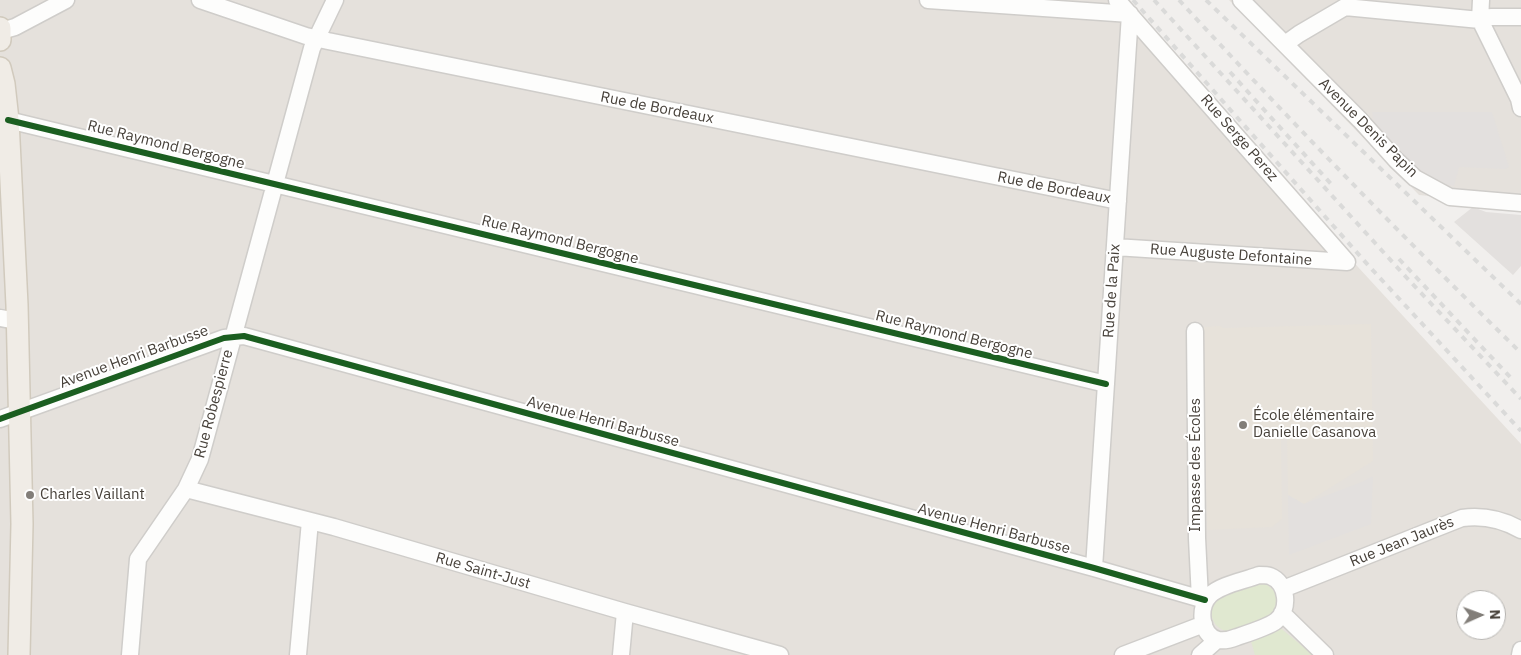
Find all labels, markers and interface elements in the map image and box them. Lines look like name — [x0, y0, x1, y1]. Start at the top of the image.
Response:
street label: Avenue Denis Papin — [1315, 75, 1421, 181]
street label: Rue de Bordeaux — [599, 88, 715, 128]
street label: Rue Serge Perez — [1196, 91, 1282, 185]
street label: Rue Raymond Bergogne — [86, 117, 246, 173]
street label: Rue de Bordeaux — [996, 168, 1112, 208]
street label: Rue Raymond Bergogne — [480, 212, 640, 268]
street label: Rue Auguste Defontaine — [1149, 240, 1313, 270]
street label: Rue de la Paix — [1100, 243, 1124, 339]
street label: Rue Raymond Bergogne — [874, 307, 1034, 363]
street label: Avenue Henri Barbusse — [57, 322, 211, 392]
street label: Rue Robespierre — [191, 348, 237, 460]
street label: Avenue Henri Barbusse — [525, 393, 681, 451]
street label: Impasse des Écoles — [1187, 398, 1205, 532]
place label: École élémentaire Danielle Casanova — [1253, 407, 1376, 442]
marker: École élémentaire Danielle Casanova — [1237, 419, 1249, 431]
place label: Charles Vaillant — [40, 486, 145, 504]
marker: Charles Vaillant — [24, 489, 36, 501]
street label: Avenue Henri Barbusse — [916, 500, 1072, 558]
street label: Rue Jean Jaurès — [1347, 513, 1457, 571]
street label: Rue Saint-Just — [433, 549, 533, 593]
north arrow — [1456, 590, 1506, 640]
text: N — [1486, 609, 1504, 620]

